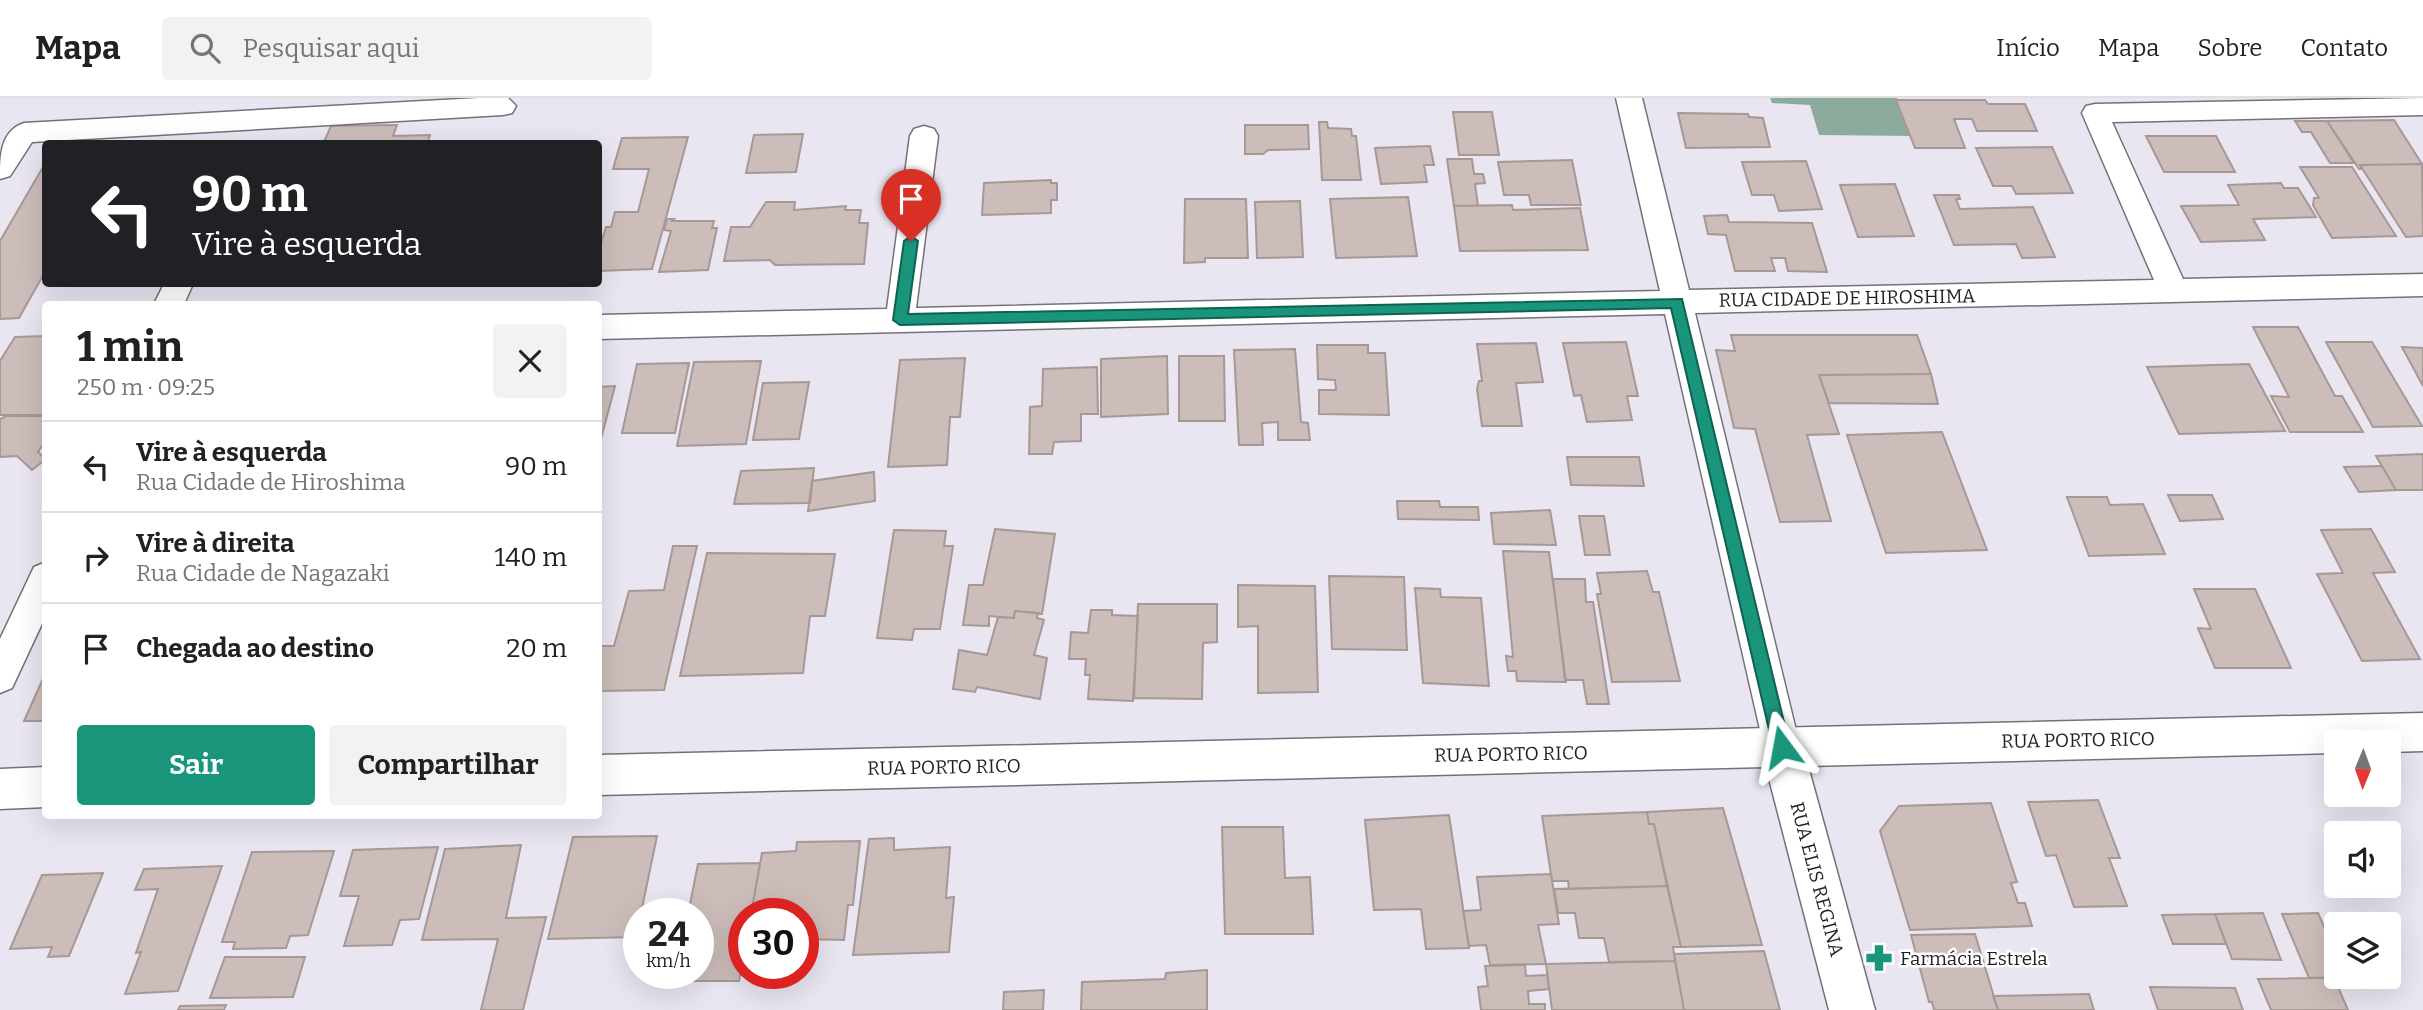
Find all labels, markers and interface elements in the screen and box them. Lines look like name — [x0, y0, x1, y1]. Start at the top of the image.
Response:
search box — [162, 17, 652, 80]
text: Mapa — [35, 28, 120, 68]
icon: search — [186, 29, 224, 67]
text: Pesquisar aqui — [242, 33, 420, 64]
text: Início — [1996, 34, 2060, 62]
text: Mapa — [2098, 34, 2159, 62]
text: Sobre — [2197, 34, 2262, 62]
text: Contato — [2300, 34, 2388, 62]
text: 90 m — [192, 165, 308, 224]
icon: left — [77, 168, 168, 259]
pin — [881, 169, 941, 241]
icon: arrive — [892, 180, 930, 218]
text: Vire à esquerda — [192, 225, 422, 263]
street label: RUA CIDADE DE HIROSHIMA — [1718, 284, 1976, 312]
text: 1 min — [77, 322, 183, 372]
button: close — [493, 324, 567, 398]
text: 250 m · 09:25 — [77, 373, 215, 401]
text: Vire à esquerda — [136, 437, 327, 468]
icon: left — [77, 448, 115, 486]
text: 90 m — [505, 451, 567, 482]
text: Rua Cidade de Hiroshima — [136, 468, 405, 496]
text: Vire à direita — [136, 528, 295, 559]
icon: right — [77, 539, 115, 577]
text: 140 m — [495, 542, 567, 573]
text: Rua Cidade de Nagazaki — [136, 559, 390, 587]
icon: arrive — [77, 630, 115, 668]
text: Chegada ao destino — [136, 633, 374, 664]
text: 20 m — [506, 633, 567, 664]
position arrow — [1745, 710, 1819, 784]
button: Sair — [77, 725, 315, 805]
button: Compartilhar — [329, 725, 567, 805]
street label: RUA PORTO RICO — [2001, 727, 2155, 753]
north arrow — [2324, 730, 2401, 807]
map controls — [2324, 730, 2401, 989]
street label: RUA PORTO RICO — [1434, 741, 1588, 767]
street label: RUA PORTO RICO — [867, 754, 1021, 780]
street label: RUA ELIS REGINA — [1785, 799, 1849, 959]
button: sound — [2324, 821, 2401, 898]
speed limit sign: 30 — [728, 898, 819, 989]
button: layers — [2324, 912, 2401, 989]
text: 24 — [648, 913, 689, 955]
pharmacy icon: Farmácia Estrela — [1864, 943, 1894, 973]
place label: Farmácia Estrela — [1900, 947, 2048, 970]
text: km/h — [646, 950, 691, 972]

